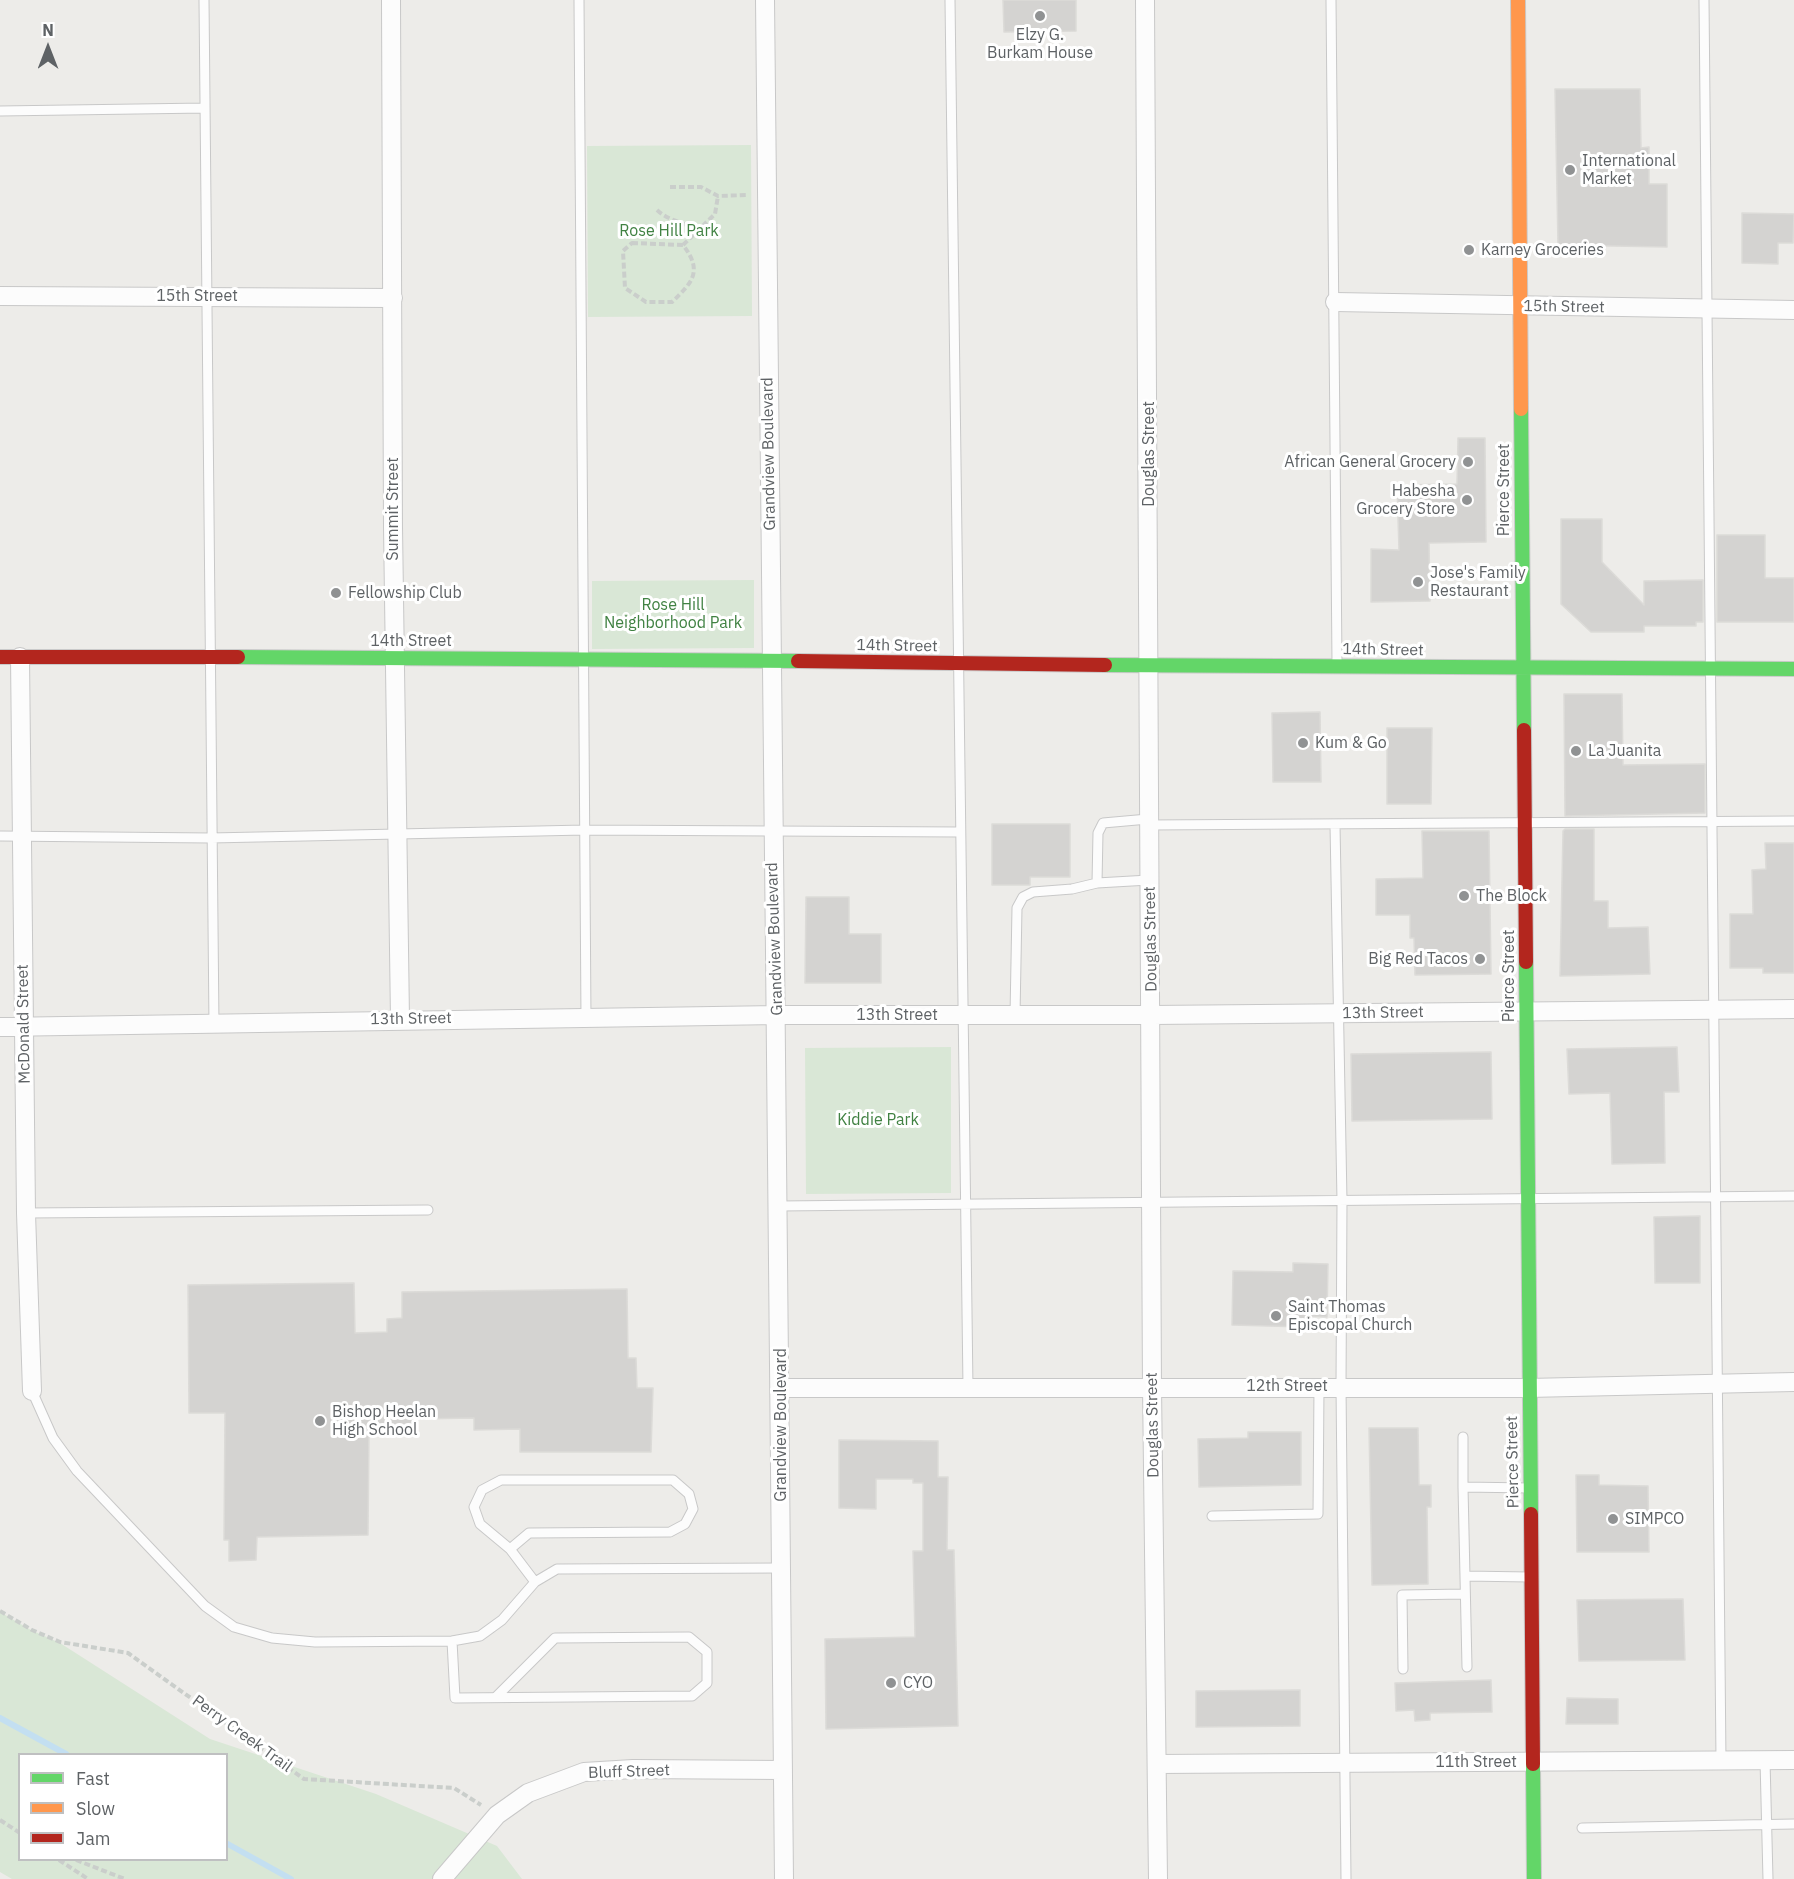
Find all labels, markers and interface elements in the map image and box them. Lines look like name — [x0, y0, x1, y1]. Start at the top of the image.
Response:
marker: Elzy G. Burkam House — [1033, 9, 1047, 23]
north arrow — [18, 18, 78, 78]
text: N — [42, 20, 54, 40]
place label: Elzy G. Burkam House — [987, 25, 1093, 63]
place label: International Market — [1582, 151, 1676, 189]
marker: International Market — [1563, 163, 1577, 177]
park label: Rose Hill Park — [619, 221, 719, 241]
place label: Karney Groceries — [1481, 240, 1604, 260]
marker: Karney Groceries — [1462, 243, 1476, 257]
street label: 15th Street — [156, 286, 238, 306]
street label: 15th Street — [1523, 297, 1605, 317]
street label: Grandview Boulevard — [758, 377, 780, 531]
street label: Douglas Street — [1139, 401, 1159, 507]
street label: Pierce Street — [1494, 444, 1514, 536]
place label: African General Grocery — [1284, 452, 1456, 472]
marker: African General Grocery — [1461, 455, 1475, 469]
street label: Summit Street — [383, 457, 403, 561]
place label: Habesha Grocery Store — [1356, 481, 1455, 519]
marker: Habesha Grocery Store — [1460, 493, 1474, 507]
place label: Jose's Family Restaurant — [1430, 563, 1526, 601]
marker: Jose's Family Restaurant — [1411, 575, 1425, 589]
place label: Fellowship Club — [348, 583, 462, 603]
marker: Fellowship Club — [329, 586, 343, 600]
park label: Rose Hill Neighborhood Park — [604, 595, 742, 633]
street label: 14th Street — [370, 631, 452, 651]
street label: 14th Street — [856, 636, 938, 656]
street label: 14th Street — [1342, 640, 1424, 660]
place label: Kum & Go — [1315, 733, 1387, 753]
marker: Kum & Go — [1296, 736, 1310, 750]
place label: La Juanita — [1588, 741, 1661, 761]
marker: La Juanita — [1569, 744, 1583, 758]
street label: Grandview Boulevard — [763, 862, 787, 1016]
street label: Douglas Street — [1140, 886, 1162, 992]
place label: The Block — [1476, 886, 1547, 906]
marker: The Block — [1457, 889, 1471, 903]
street label: Pierce Street — [1499, 930, 1519, 1022]
place label: Big Red Tacos — [1368, 949, 1468, 969]
marker: Big Red Tacos — [1473, 952, 1487, 966]
street label: McDonald Street — [13, 964, 35, 1084]
street label: 13th Street — [1342, 1003, 1424, 1023]
street label: 13th Street — [856, 1005, 938, 1025]
street label: 13th Street — [370, 1009, 452, 1029]
park label: Kiddie Park — [837, 1110, 919, 1130]
place label: Saint Thomas Episcopal Church — [1288, 1297, 1412, 1335]
marker: Saint Thomas Episcopal Church — [1269, 1309, 1283, 1323]
street label: Grandview Boulevard — [771, 1348, 791, 1502]
street label: Douglas Street — [1142, 1372, 1164, 1478]
street label: 12th Street — [1246, 1376, 1328, 1396]
place label: Bishop Heelan High School — [332, 1402, 436, 1440]
marker: Bishop Heelan High School — [313, 1414, 327, 1428]
street label: Pierce Street — [1503, 1416, 1523, 1508]
place label: SIMPCO — [1625, 1509, 1684, 1529]
marker: SIMPCO — [1606, 1512, 1620, 1526]
place label: CYO — [903, 1673, 933, 1693]
marker: CYO — [884, 1676, 898, 1690]
street label: Perry Creek Trail — [188, 1691, 296, 1777]
street label: 11th Street — [1435, 1752, 1517, 1772]
legend — [18, 1753, 228, 1861]
street label: Bluff Street — [588, 1761, 670, 1783]
text: Fast — [76, 1767, 110, 1790]
text: Slow — [76, 1797, 115, 1820]
text: Jam — [76, 1827, 111, 1850]

